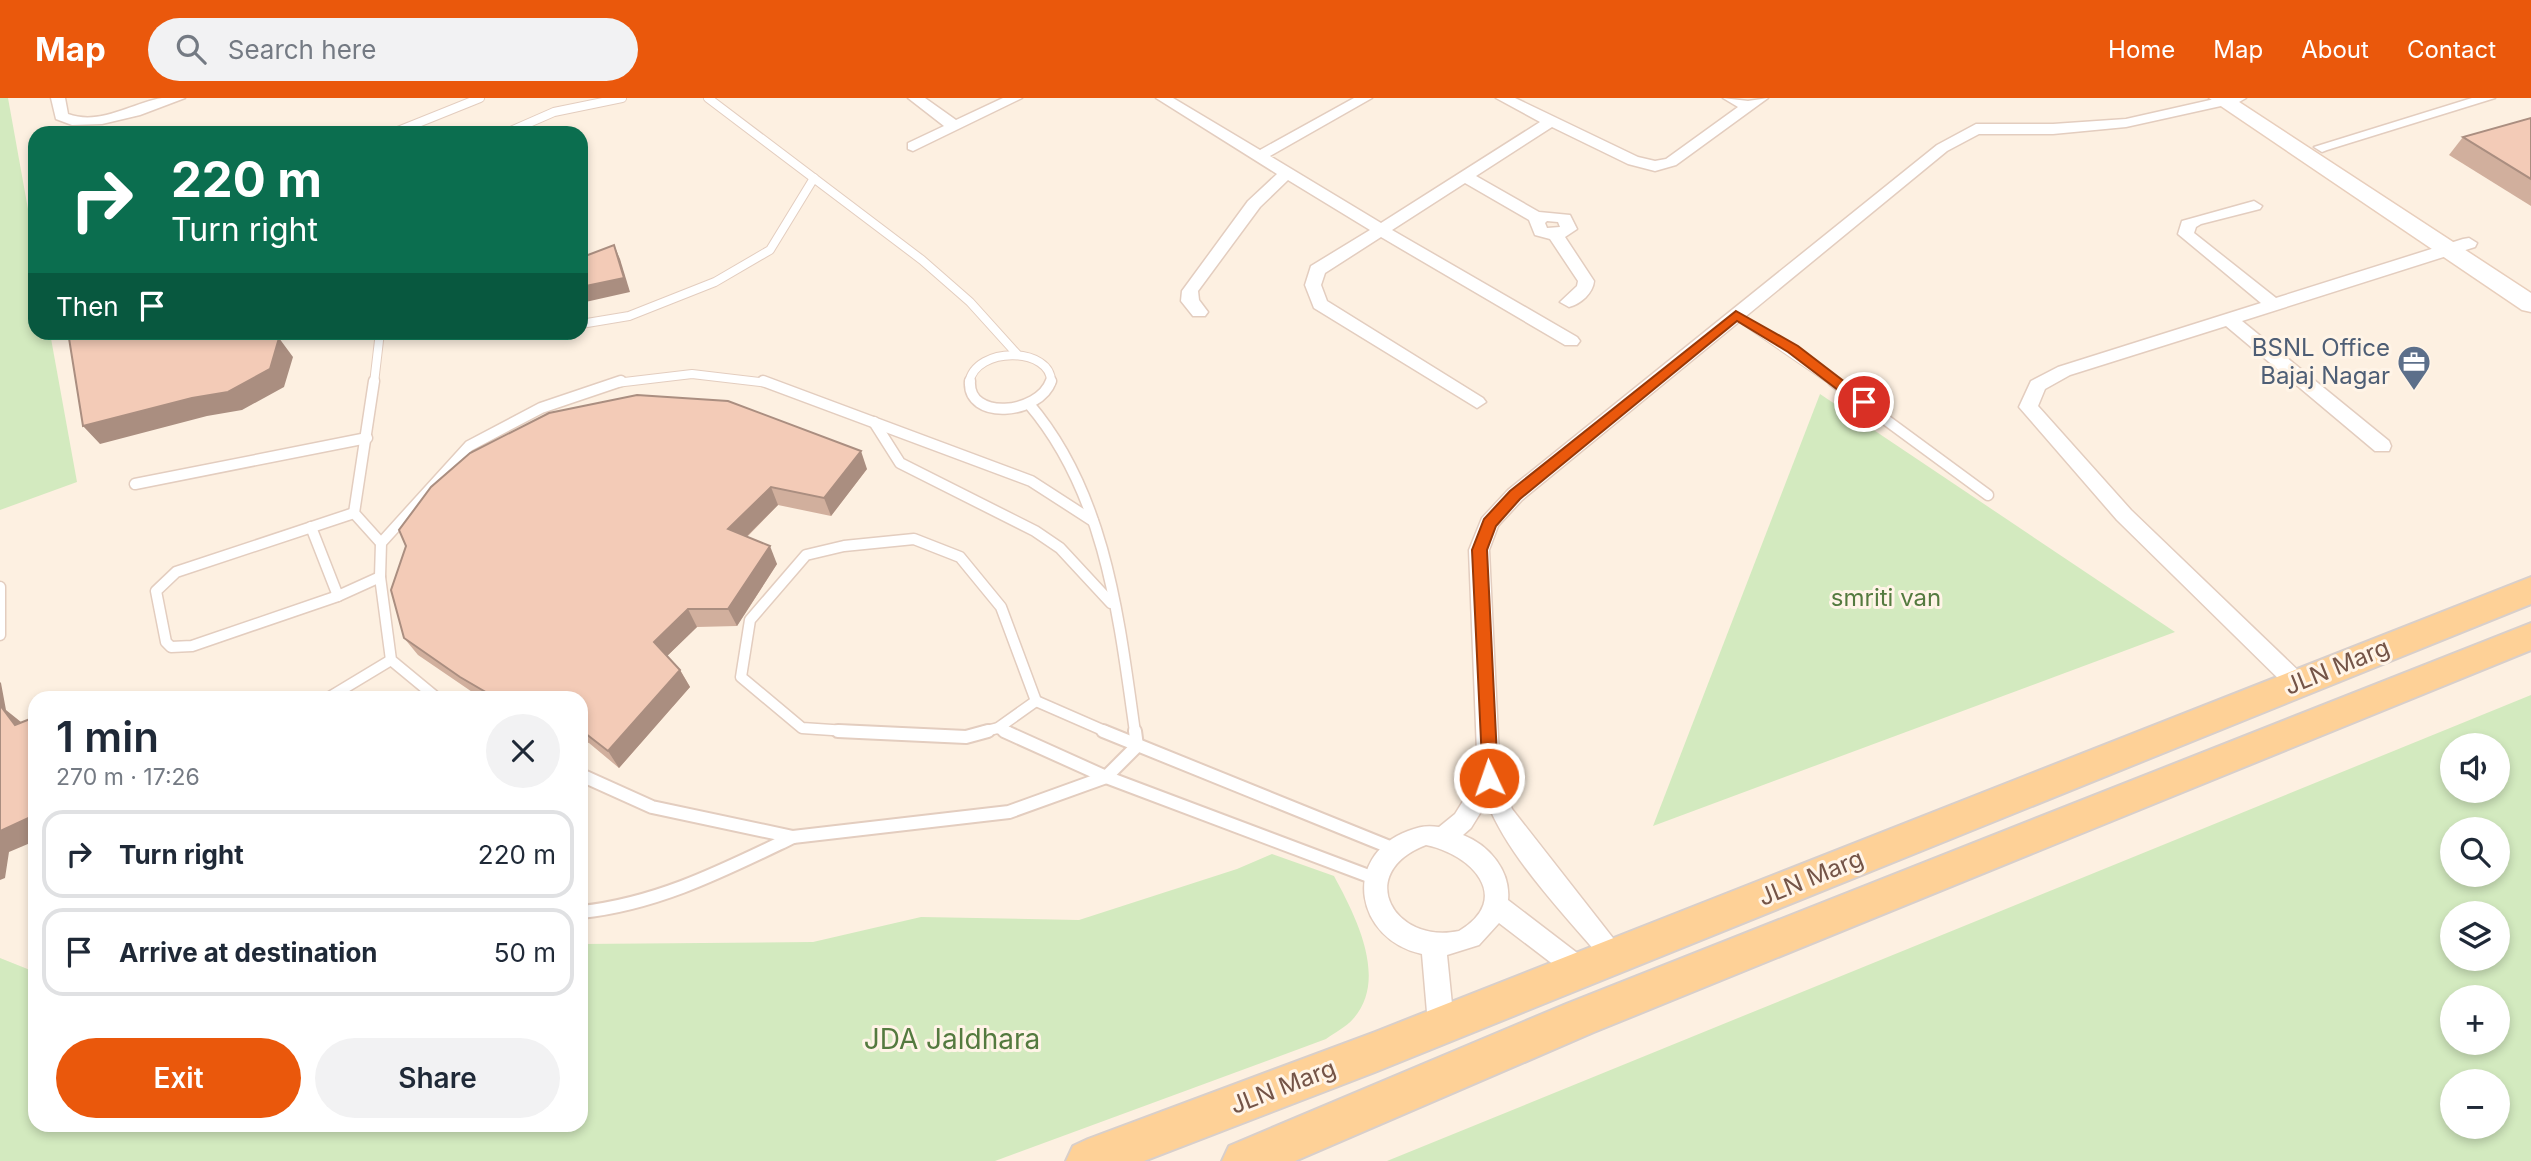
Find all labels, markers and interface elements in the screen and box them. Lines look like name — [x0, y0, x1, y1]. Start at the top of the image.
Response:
search box — [148, 18, 638, 81]
text: Map — [35, 29, 106, 69]
icon: search — [172, 30, 210, 68]
text: Search here — [228, 34, 376, 65]
text: Home — [2108, 35, 2175, 64]
text: Map — [2213, 35, 2263, 64]
text: About — [2301, 35, 2369, 64]
text: Contact — [2407, 35, 2496, 64]
text: 220 m — [171, 150, 322, 209]
icon: right — [56, 154, 147, 245]
text: Turn right — [171, 210, 318, 249]
icon: arrive — [133, 287, 171, 325]
text: Then — [56, 291, 119, 322]
place label: BSNL Office Bajaj Nagar — [2252, 333, 2390, 390]
office icon: BSNL Office Bajaj Nagar — [2395, 343, 2433, 392]
pin — [1834, 372, 1894, 432]
icon: arrive — [1845, 383, 1883, 421]
park label: smriti van — [1831, 583, 1941, 612]
street label: JLN Marg — [2280, 632, 2394, 701]
text: 1 min — [56, 711, 159, 762]
button: close — [486, 714, 560, 788]
map controls — [2440, 733, 2510, 1139]
button: sound — [2440, 733, 2510, 803]
position arrow — [1452, 741, 1526, 815]
text: 270 m · 17:26 — [56, 763, 200, 791]
button: search — [2440, 817, 2510, 887]
icon: right — [60, 835, 98, 873]
text: Turn right — [119, 839, 244, 870]
text: 220 m — [478, 839, 556, 870]
street label: JLN Marg — [1754, 843, 1868, 912]
button: layers — [2440, 901, 2510, 971]
icon: arrive — [60, 933, 98, 971]
text: Arrive at destination — [119, 937, 378, 968]
text: 50 m — [494, 937, 556, 968]
button: + — [2440, 985, 2510, 1055]
park label: JDA Jaldhara — [864, 1022, 1040, 1056]
button: Exit — [56, 1038, 301, 1118]
button: Share — [315, 1038, 560, 1118]
street label: JLN Marg — [1226, 1053, 1340, 1120]
button: − — [2440, 1069, 2510, 1139]

